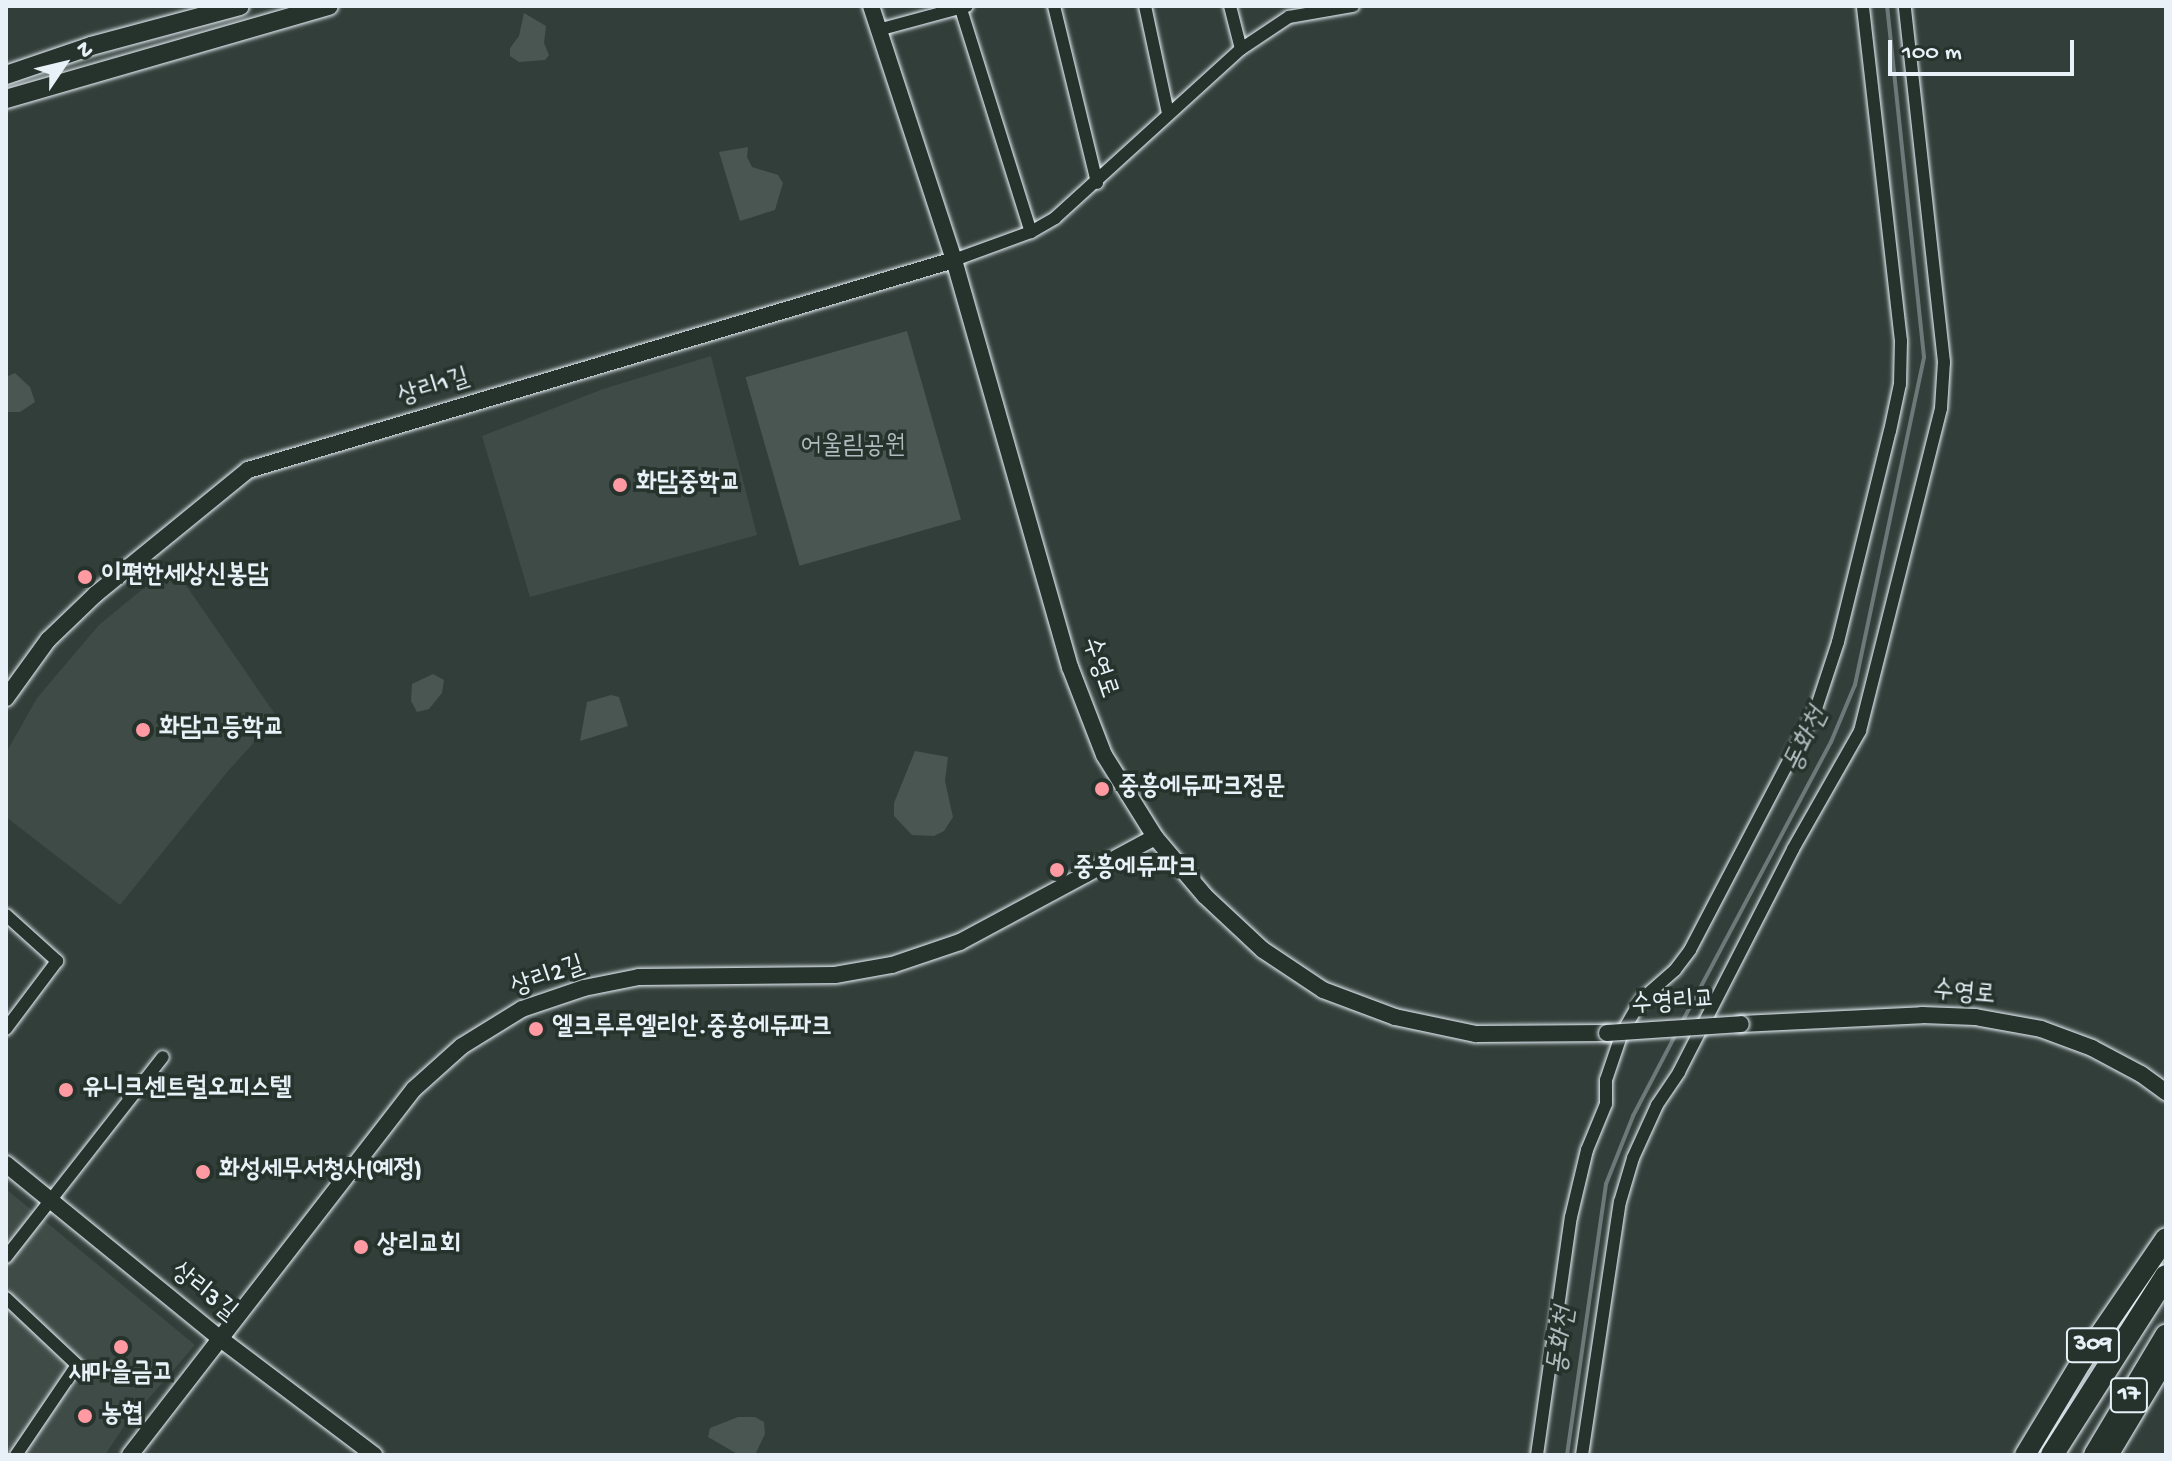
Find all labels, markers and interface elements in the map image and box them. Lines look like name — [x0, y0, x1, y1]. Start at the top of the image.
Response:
north arrow — [24, 24, 104, 104]
scale bar — [1892, 24, 2078, 74]
text: N — [69, 37, 98, 64]
text: 100 m — [1902, 39, 1962, 68]
street label: 상리1길 — [394, 363, 474, 415]
park label: 어울림공원 — [801, 432, 905, 464]
place label: 화담중학교 — [636, 469, 741, 501]
marker: 화담중학교 — [611, 476, 629, 494]
place label: 이편한세상신봉담 — [101, 561, 268, 593]
marker: 이편한세상신봉담 — [76, 568, 94, 586]
street label: 수영로 — [1073, 633, 1123, 703]
water label: 동화천 — [1777, 703, 1837, 779]
place label: 화담고등학교 — [159, 714, 285, 746]
marker: 화담고등학교 — [134, 721, 152, 739]
place label: 중흥에듀파크정문 — [1118, 773, 1285, 805]
marker: 중흥에듀파크정문 — [1093, 780, 1111, 798]
place label: 중흥에듀파크 — [1073, 854, 1199, 886]
marker: 중흥에듀파크 — [1048, 861, 1066, 879]
street label: 상리2길 — [507, 951, 589, 1005]
street label: 수영로 — [1931, 977, 1997, 1013]
street label: 수영리교 — [1630, 986, 1716, 1022]
place label: 엘크루루엘리안.중흥에듀파크 — [552, 1013, 832, 1045]
marker: 엘크루루엘리안.중흥에듀파크 — [527, 1020, 545, 1038]
place label: 유니크센트럴오피스텔 — [82, 1074, 291, 1106]
marker: 유니크센트럴오피스텔 — [57, 1081, 75, 1099]
place label: 화성세무서청사(예정) — [219, 1156, 422, 1188]
marker: 화성세무서청사(예정) — [194, 1163, 212, 1181]
place label: 상리교회 — [377, 1231, 461, 1263]
marker: 상리교회 — [352, 1238, 370, 1256]
street label: 상리3길 — [164, 1257, 242, 1329]
water label: 동화천 — [1542, 1305, 1584, 1377]
road number: 309 — [2065, 1325, 2121, 1365]
marker: 새마을금고 — [112, 1338, 130, 1356]
place label: 새마을금고 — [69, 1359, 173, 1391]
road number: 17 — [2109, 1375, 2149, 1415]
place label: 농협 — [101, 1400, 143, 1432]
marker: 농협 — [76, 1407, 94, 1425]

